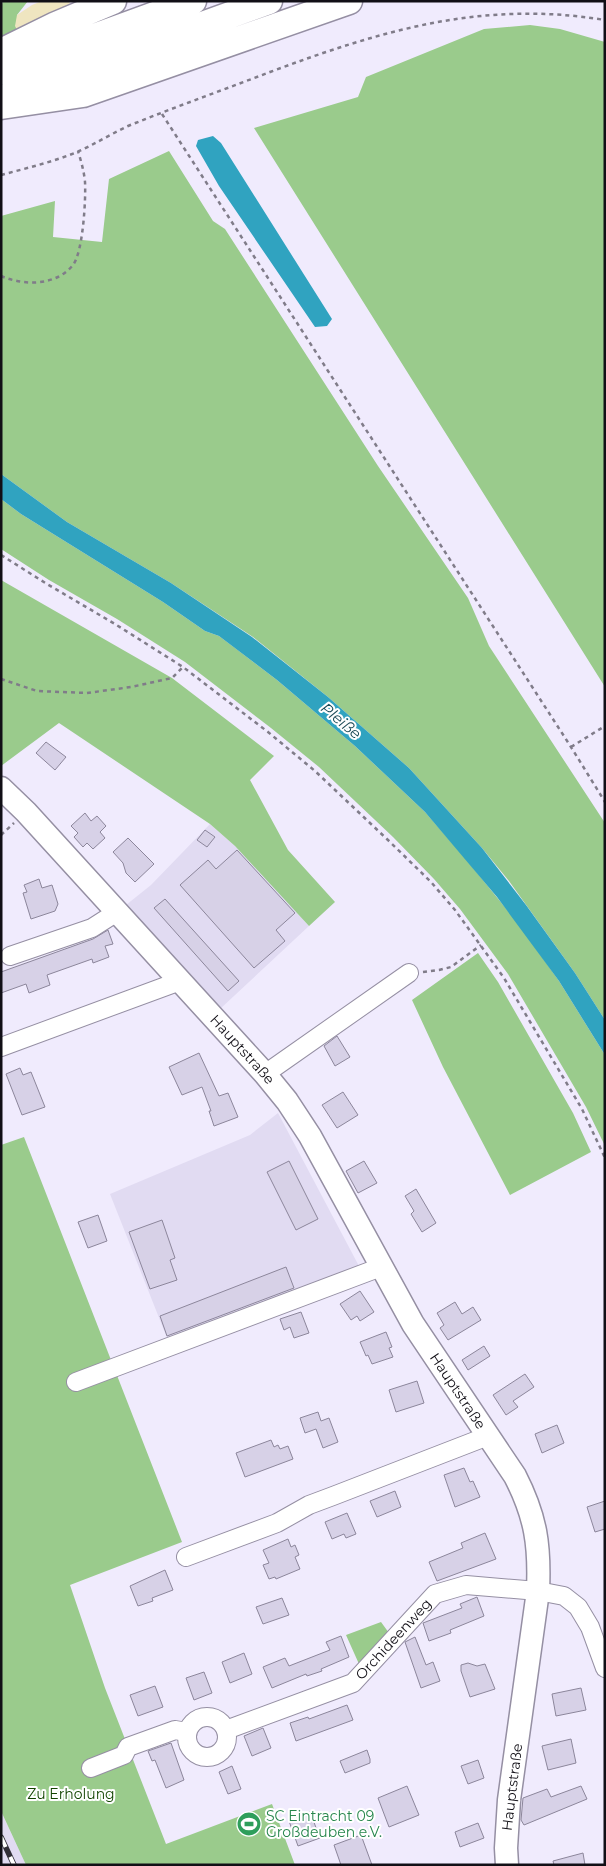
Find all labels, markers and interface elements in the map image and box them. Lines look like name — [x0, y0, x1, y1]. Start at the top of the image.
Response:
water label: Pleiße — [317, 698, 365, 743]
street label: Hauptstraße — [206, 1011, 279, 1088]
street label: Hauptstraße — [426, 1349, 490, 1432]
street label: Orchideenweg — [351, 1595, 435, 1684]
street label: Hauptstraße — [498, 1742, 526, 1832]
park label: Zu Erholung — [27, 1785, 115, 1803]
place label: SC Eintracht 09 Großdeuben e.V. — [266, 1807, 382, 1841]
sports icon: SC Eintracht 09 Großdeuben e.V. — [236, 1811, 262, 1837]

